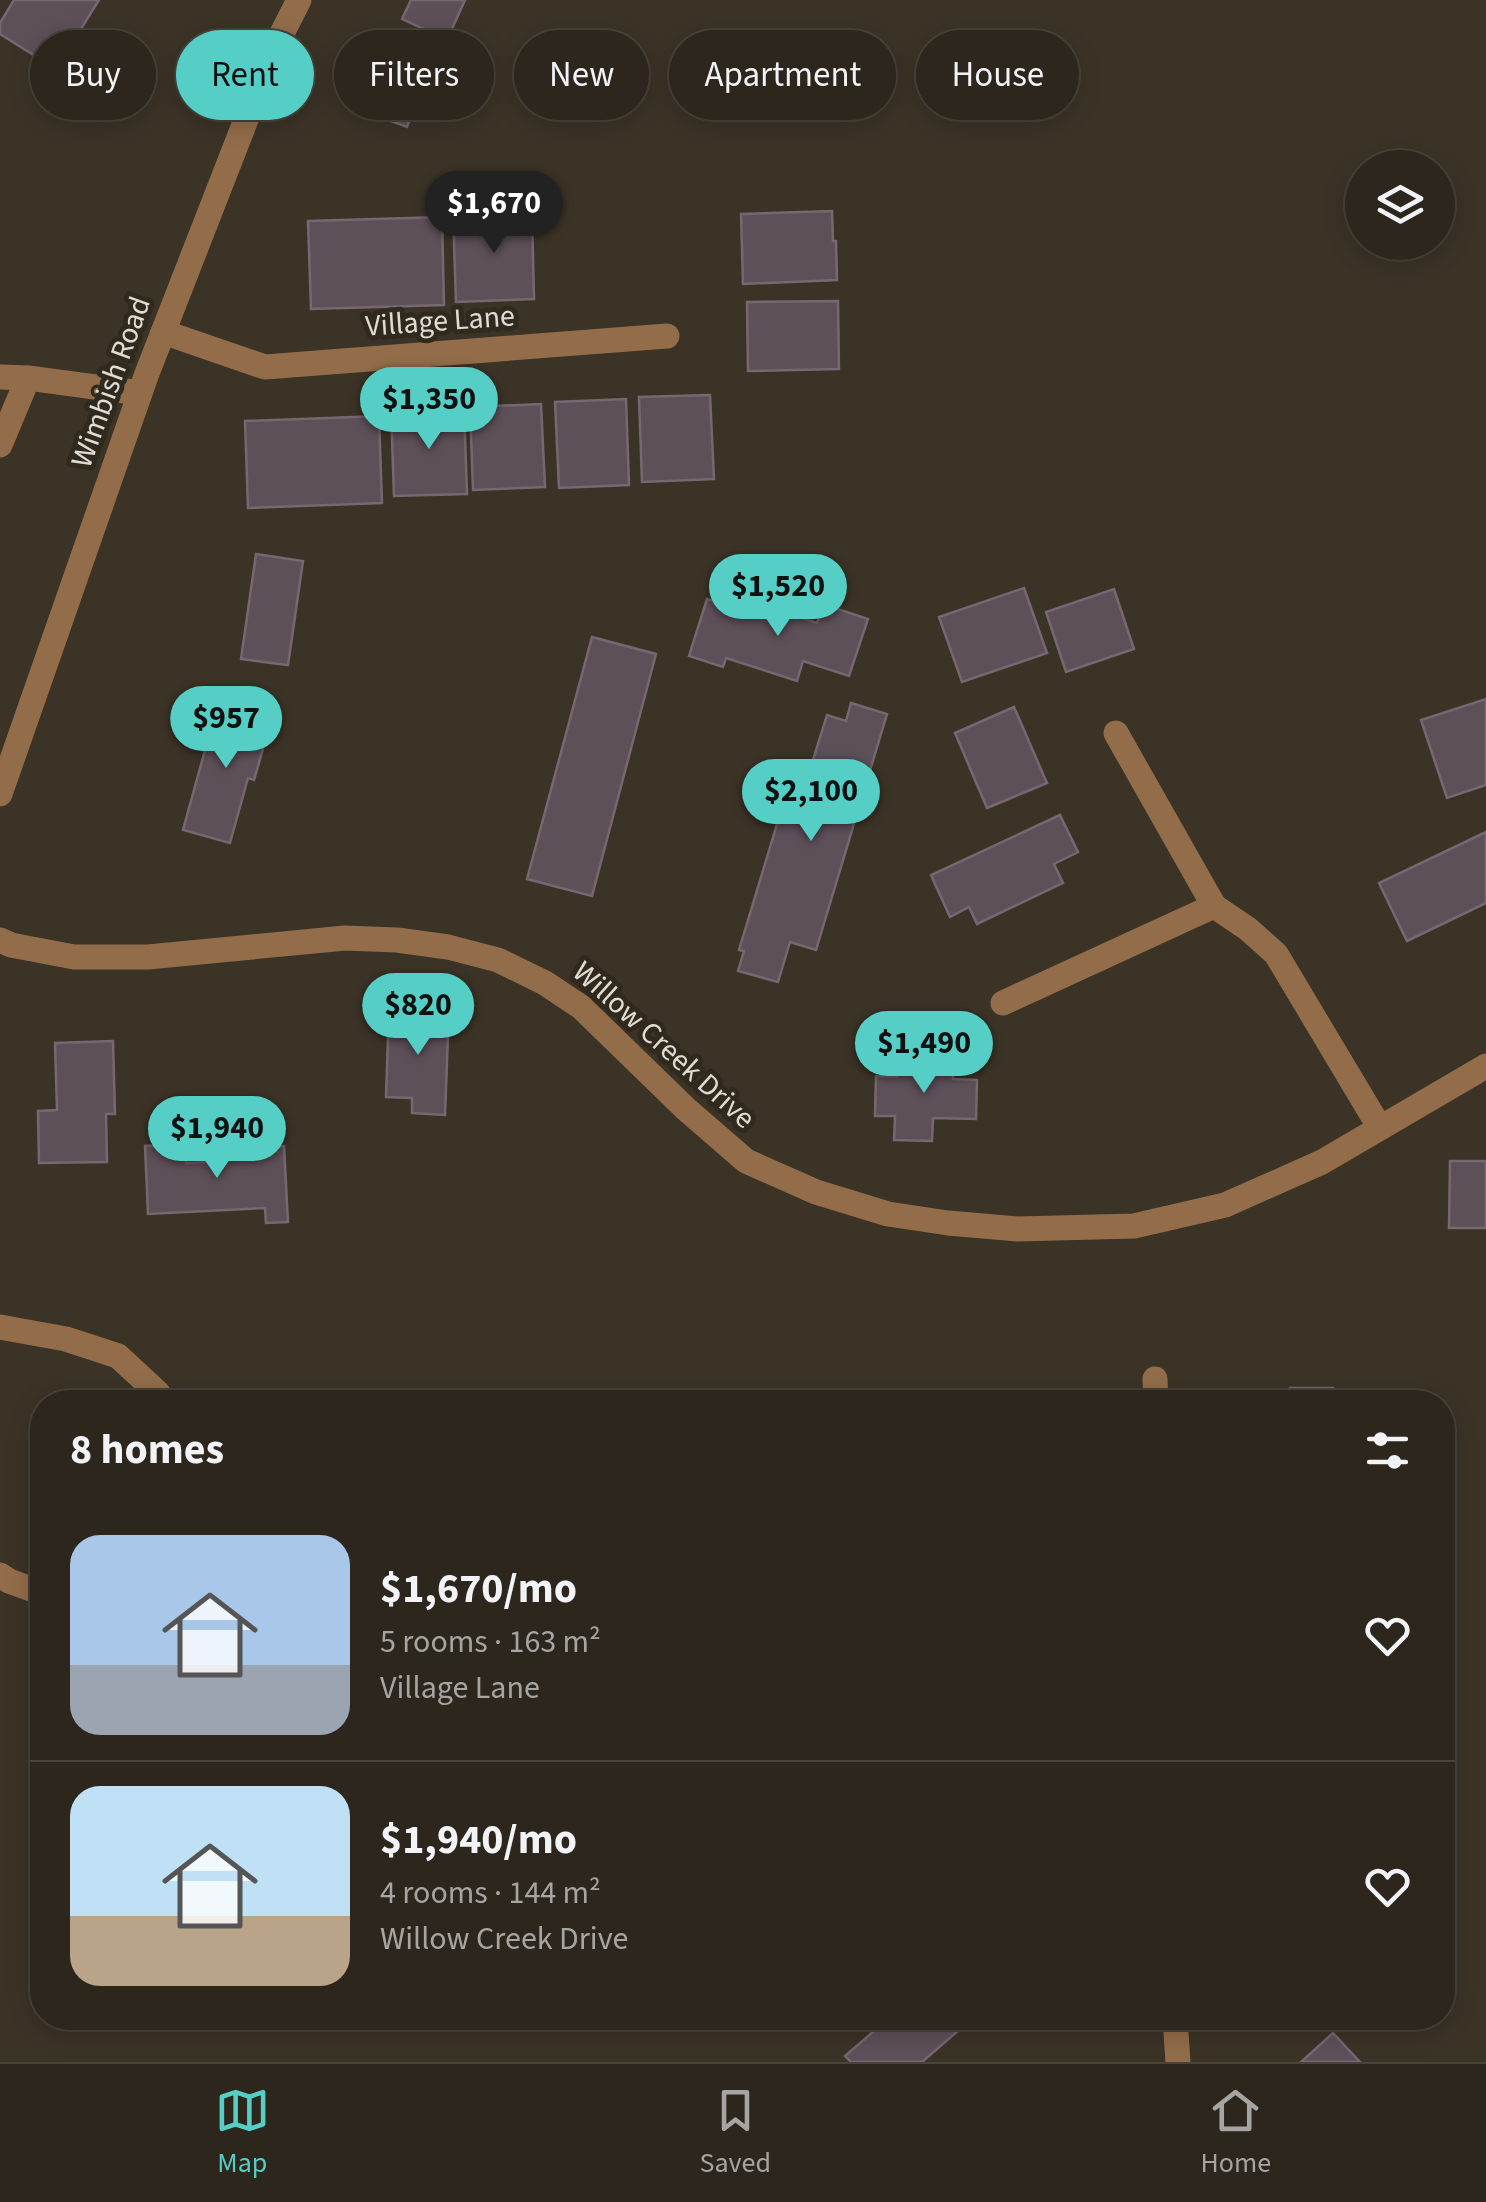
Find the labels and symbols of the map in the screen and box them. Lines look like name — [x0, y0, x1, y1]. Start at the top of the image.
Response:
pin: $1,670 — [413, 171, 575, 256]
street label: Wimbish Road — [60, 291, 162, 473]
street label: Village Lane — [364, 294, 516, 348]
pin: $1,350 — [348, 367, 510, 452]
pin: $1,520 — [697, 554, 859, 639]
pin: $957 — [167, 686, 285, 771]
pin: $2,100 — [730, 759, 892, 844]
street label: Willow Creek Drive — [563, 951, 765, 1139]
pin: $820 — [359, 973, 477, 1058]
pin: $1,490 — [843, 1011, 1005, 1096]
pin: $1,940 — [136, 1096, 298, 1181]

